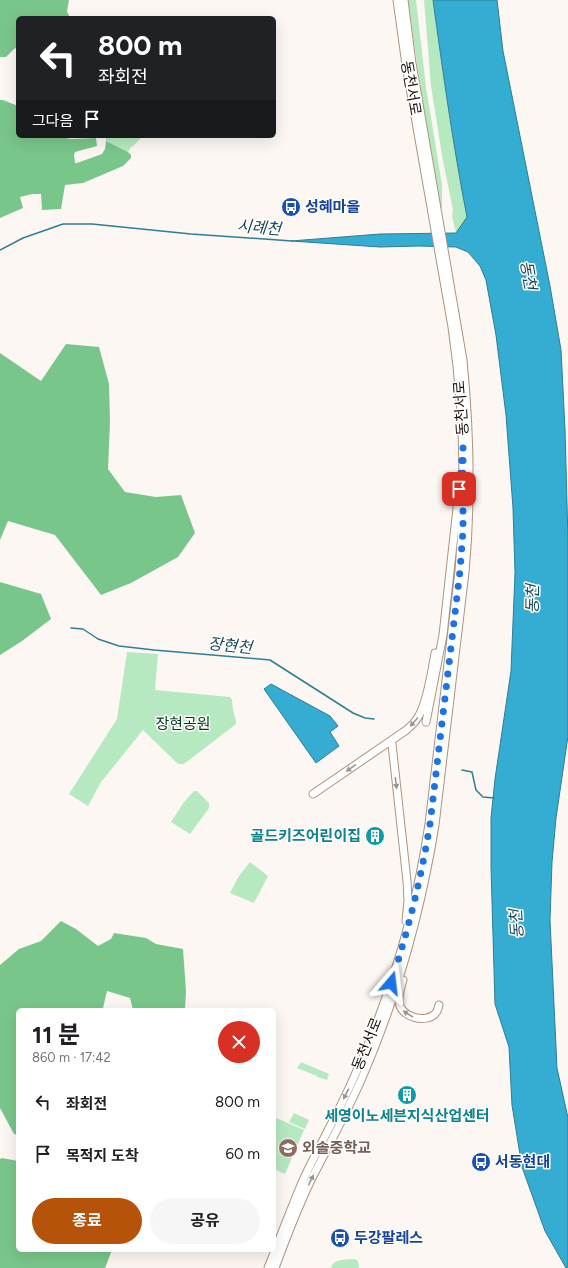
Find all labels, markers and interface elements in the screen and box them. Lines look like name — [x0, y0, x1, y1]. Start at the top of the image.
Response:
text: 800 m — [98, 28, 183, 62]
icon: left — [32, 32, 84, 84]
street label: 동천서로 — [397, 59, 425, 117]
text: 좌회전 — [98, 66, 148, 88]
icon: arrive — [81, 108, 103, 130]
text: 그다음 — [32, 112, 73, 130]
bus stop icon: 성혜마을 — [280, 196, 302, 218]
place label: 성혜마을 — [305, 198, 360, 216]
water label: 시례천 — [236, 216, 284, 239]
water label: 동천 — [517, 259, 541, 293]
street label: 동천서로 — [450, 380, 472, 436]
pin — [442, 472, 476, 506]
icon: arrive — [448, 478, 470, 500]
water label: 동천 — [523, 582, 542, 614]
water label: 장현천 — [207, 634, 255, 657]
park label: 장현공원 — [155, 715, 211, 733]
one-way arrow — [410, 716, 419, 727]
one-way arrow — [345, 764, 356, 772]
one-way arrow — [393, 777, 400, 789]
building icon: 골드키즈어린이집 — [364, 825, 386, 847]
place label: 골드키즈어린이집 — [251, 827, 361, 845]
water label: 동천 — [506, 906, 527, 939]
position arrow — [370, 962, 412, 1004]
one-way arrow — [403, 1010, 414, 1018]
street label: 동천서로 — [348, 1015, 386, 1073]
text: 11 분 — [32, 1020, 80, 1049]
button: close — [218, 1021, 260, 1063]
text: 860 m · 17:42 — [32, 1050, 111, 1065]
building icon: 세영이노세븐지식산업센터 — [396, 1084, 418, 1106]
one-way arrow — [343, 1088, 349, 1100]
icon: left — [32, 1091, 54, 1113]
text: 800 m — [215, 1093, 260, 1111]
text: 좌회전 — [66, 1095, 107, 1113]
place label: 세영이노세븐지식산업센터 — [324, 1107, 490, 1125]
school or university icon: 외솔중학교 — [277, 1137, 299, 1159]
place label: 외솔중학교 — [302, 1139, 371, 1157]
icon: arrive — [32, 1143, 54, 1165]
text: 60 m — [225, 1145, 260, 1163]
text: 목적지 도착 — [66, 1147, 139, 1165]
bus stop icon: 서동현대 — [470, 1151, 492, 1173]
place label: 서동현대 — [495, 1153, 550, 1171]
one-way arrow — [308, 1175, 314, 1186]
button: 종료 — [32, 1198, 142, 1244]
button: 공유 — [150, 1198, 260, 1244]
bus stop icon: 두강팔레스 — [329, 1227, 351, 1249]
place label: 두강팔레스 — [354, 1229, 423, 1247]

